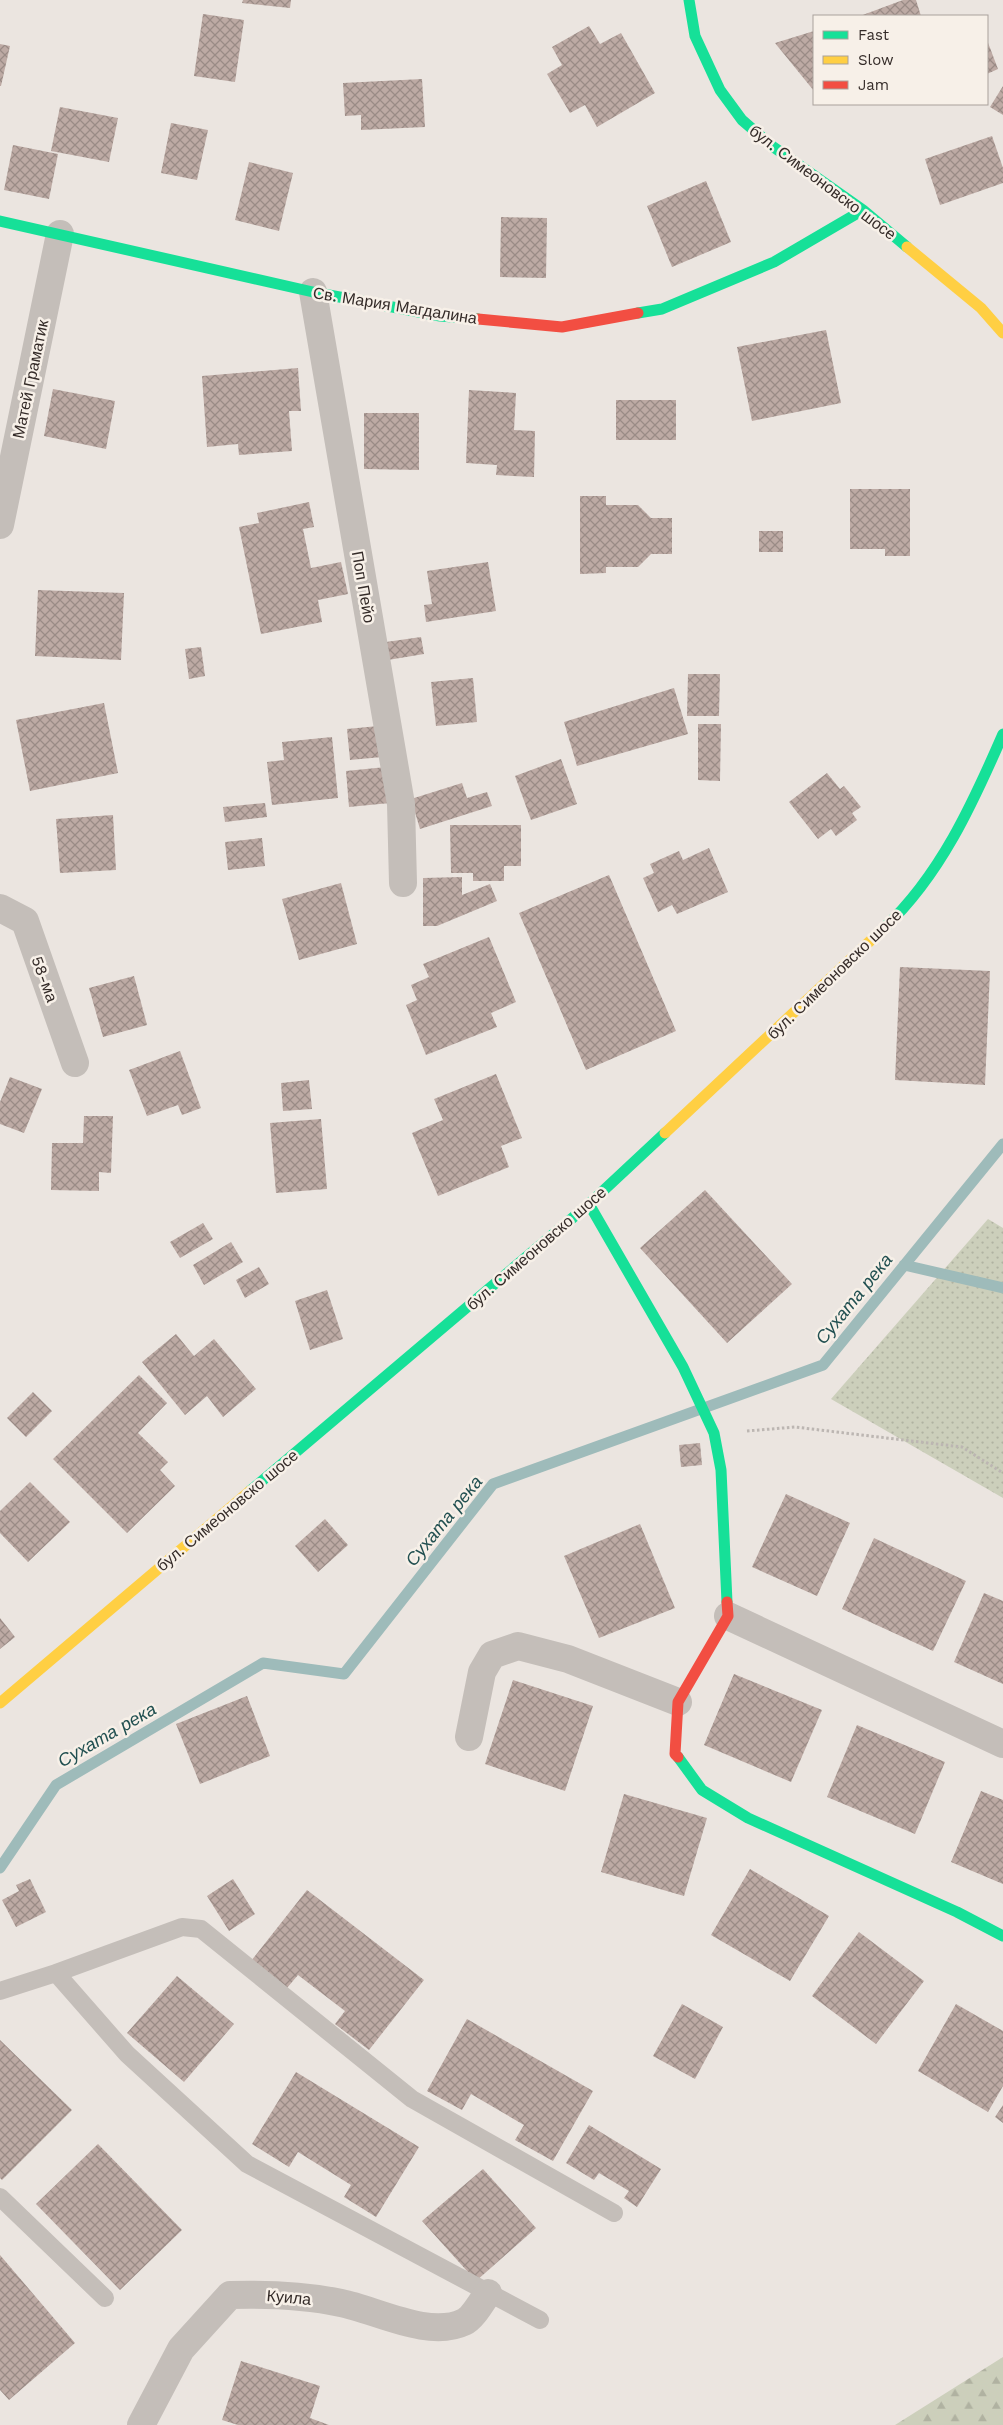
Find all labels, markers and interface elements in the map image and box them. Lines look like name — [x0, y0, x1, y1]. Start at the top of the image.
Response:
legend — [813, 15, 988, 105]
text: Fast — [858, 26, 890, 44]
text: Slow — [858, 51, 894, 69]
text: Jam — [858, 76, 889, 94]
street label: бул. Симеоновско шосе — [745, 121, 900, 244]
street label: Св. Мария Магдалина — [312, 283, 478, 328]
street label: Матей Граматик — [9, 317, 53, 440]
street label: Поп Пейо — [348, 550, 379, 625]
street label: бул. Симеоновско шосе — [763, 905, 905, 1043]
street label: 58-ма — [28, 954, 62, 1005]
street label: бул. Симеоновско шосе — [463, 1182, 610, 1314]
water label: Сухата река — [811, 1249, 896, 1348]
street label: бул. Симеоновско шосе — [153, 1446, 302, 1575]
water label: Сухата река — [401, 1471, 486, 1570]
water label: Сухата река — [54, 1698, 160, 1771]
street label: Куила — [266, 2286, 312, 2309]

